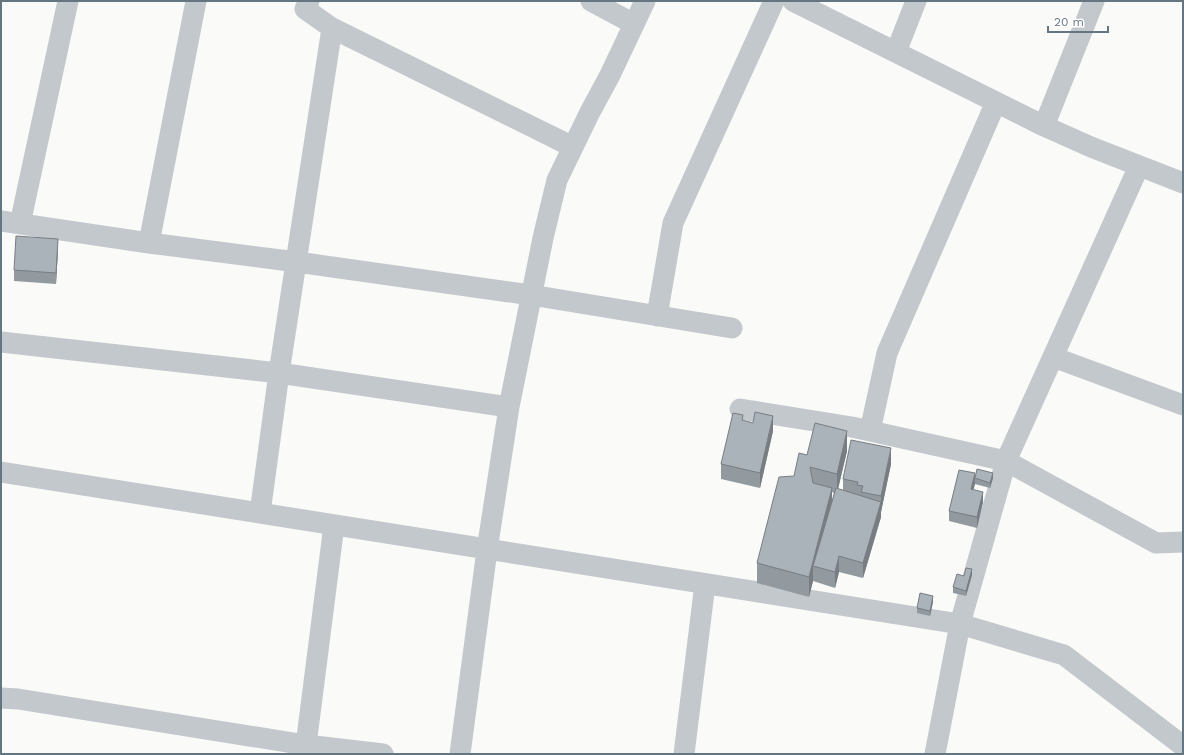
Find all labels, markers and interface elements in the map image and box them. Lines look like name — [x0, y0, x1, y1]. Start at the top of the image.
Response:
scale bar — [1048, 8, 1108, 34]
text: 20 m — [1054, 15, 1084, 29]

